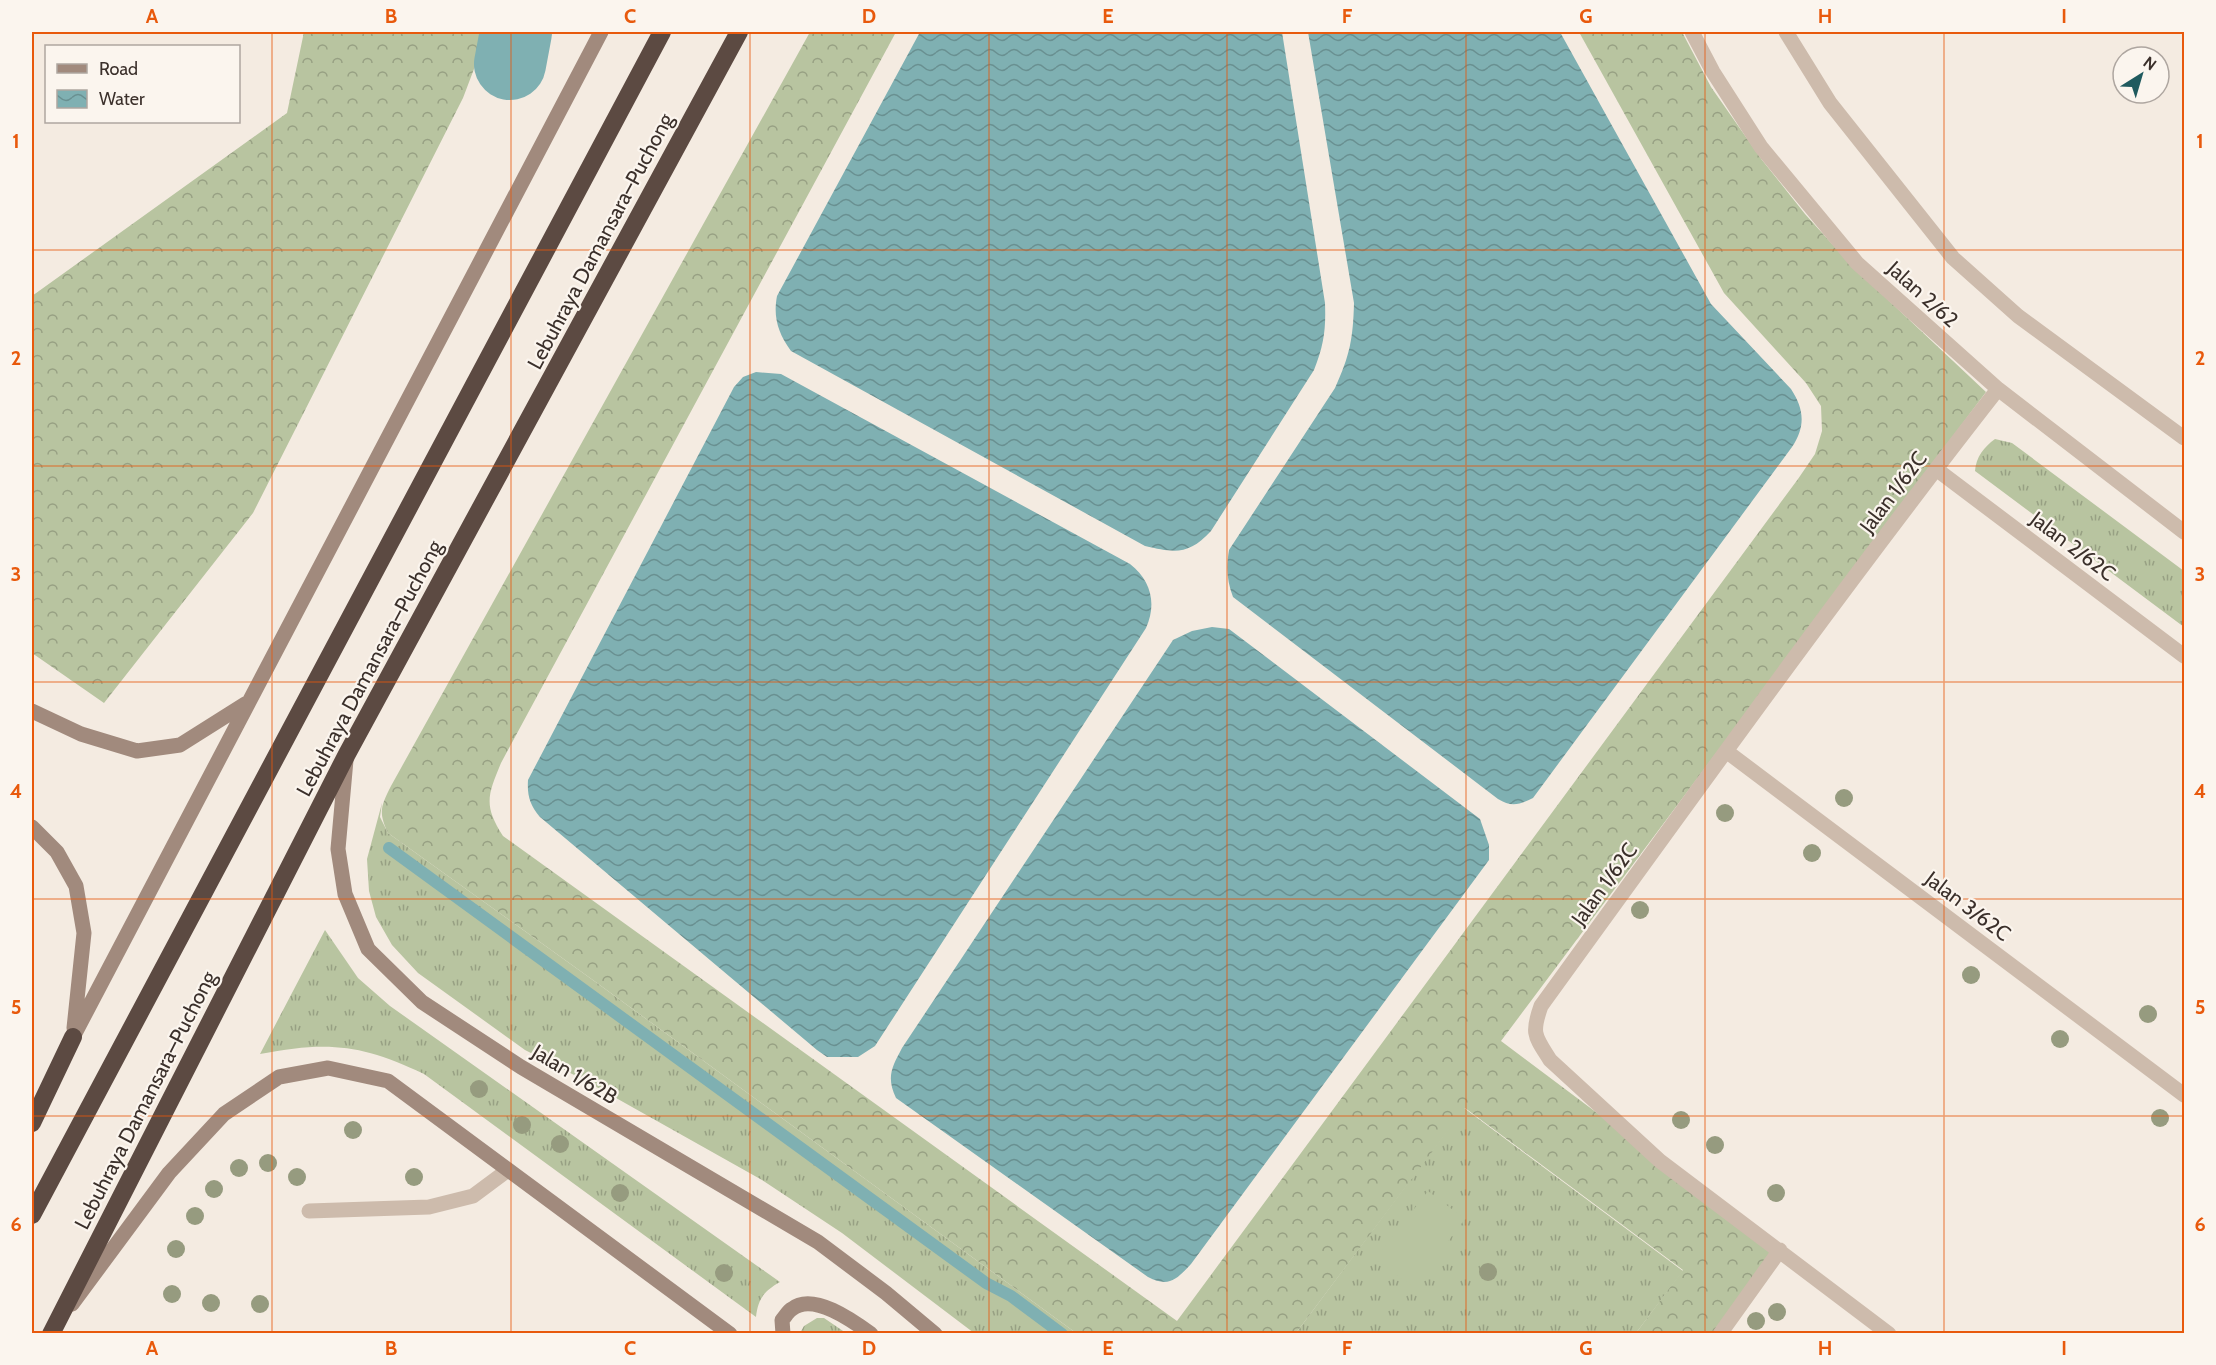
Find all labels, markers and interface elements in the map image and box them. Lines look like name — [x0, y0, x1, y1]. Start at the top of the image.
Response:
text: A — [146, 4, 159, 28]
text: B — [385, 4, 397, 28]
text: C — [624, 4, 636, 28]
text: D — [862, 4, 876, 28]
text: E — [1102, 4, 1114, 28]
text: F — [1342, 4, 1353, 28]
text: G — [1579, 4, 1593, 28]
text: H — [1818, 4, 1832, 28]
text: I — [2061, 4, 2067, 28]
legend — [45, 45, 240, 123]
north arrow — [2111, 45, 2171, 105]
text: N — [2139, 52, 2160, 74]
text: Road — [99, 58, 138, 80]
text: Water — [99, 88, 145, 110]
street label: Lebuhraya Damansara–Puchong — [522, 108, 678, 373]
text: 1 — [12, 129, 20, 153]
text: 1 — [2196, 129, 2204, 153]
street label: Jalan 2/62 — [1882, 255, 1964, 332]
text: 2 — [11, 346, 21, 370]
text: 2 — [2195, 346, 2205, 370]
street label: Jalan 1/62C — [1854, 446, 1932, 539]
street label: Jalan 2/62C — [2025, 505, 2120, 586]
street label: Lebuhraya Damansara–Puchong — [291, 535, 447, 800]
text: 3 — [11, 562, 21, 586]
text: 3 — [2195, 562, 2205, 586]
text: 4 — [10, 779, 22, 803]
text: 4 — [2194, 779, 2206, 803]
street label: Jalan 1/62C — [1565, 838, 1642, 931]
street label: Jalan 3/62C — [1920, 865, 2016, 946]
street label: Lebuhraya Damansara–Puchong — [69, 966, 221, 1233]
text: 5 — [11, 995, 21, 1019]
text: 5 — [2195, 995, 2205, 1019]
street label: Jalan 1/62B — [527, 1038, 622, 1109]
text: 6 — [10, 1212, 22, 1236]
text: 6 — [2194, 1212, 2206, 1236]
text: A — [146, 1336, 159, 1360]
text: B — [385, 1336, 397, 1360]
text: C — [624, 1336, 636, 1360]
text: D — [862, 1336, 876, 1360]
text: E — [1102, 1336, 1114, 1360]
text: F — [1342, 1336, 1353, 1360]
text: G — [1579, 1336, 1593, 1360]
text: H — [1818, 1336, 1832, 1360]
text: I — [2061, 1336, 2067, 1360]

